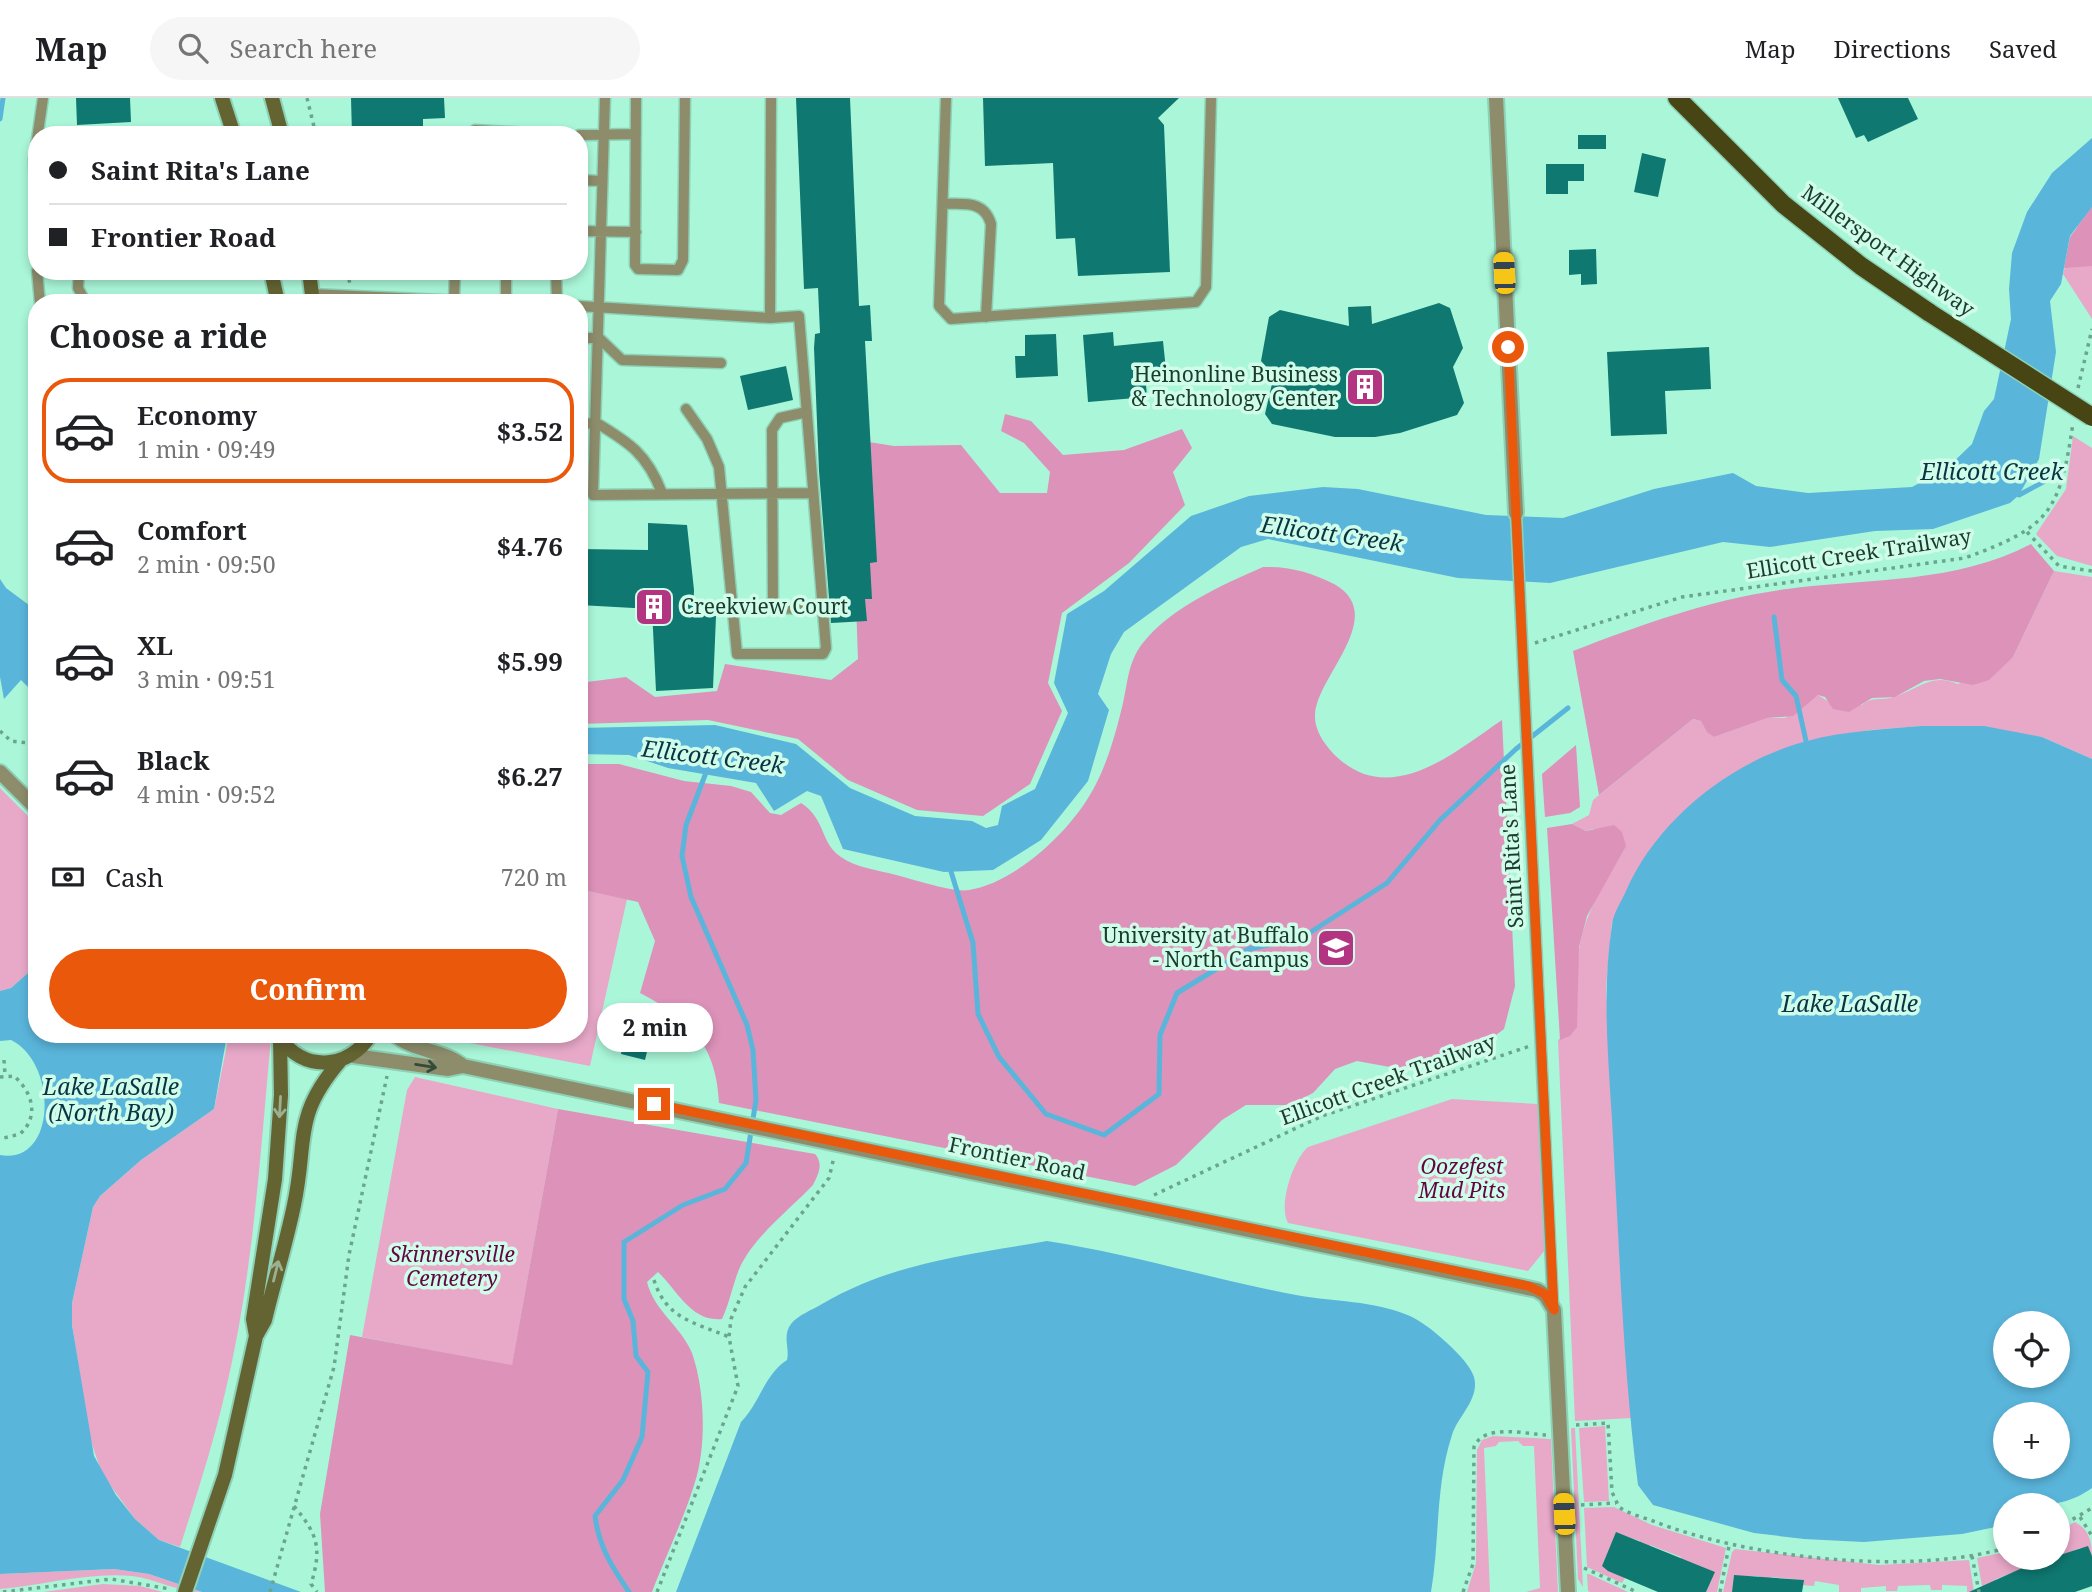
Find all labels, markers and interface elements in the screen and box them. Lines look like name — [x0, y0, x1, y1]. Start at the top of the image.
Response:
search box — [150, 17, 640, 80]
text: Map — [35, 26, 108, 71]
icon: search — [174, 29, 212, 67]
text: Search here — [230, 30, 377, 66]
text: Map — [1745, 32, 1796, 65]
text: Directions — [1834, 32, 1951, 65]
text: Saved — [1989, 32, 2057, 65]
text: Saint Rita's Lane — [91, 152, 310, 188]
street label: Millersport Highway — [1797, 178, 1981, 322]
text: Frontier Road — [91, 219, 276, 255]
car — [1493, 251, 1516, 295]
text: Choose a ride — [49, 314, 268, 357]
route start — [1492, 331, 1524, 363]
place label: Heinonline Business & Technology Center — [1131, 360, 1338, 412]
building icon: Heinonline Business & Technology Center — [1344, 366, 1386, 408]
text: Economy — [137, 397, 257, 433]
icon: car — [53, 399, 116, 462]
text: $3.52 — [497, 413, 563, 449]
text: 1 min · 09:49 — [137, 433, 275, 465]
water label: Ellicott Creek — [1919, 455, 2064, 487]
water label: Ellicott Creek — [1258, 507, 1406, 559]
text: Comfort — [137, 512, 247, 548]
icon: car — [53, 514, 116, 577]
street label: Ellicott Creek Trailway — [1744, 521, 1973, 585]
text: $4.76 — [497, 528, 563, 564]
text: 2 min · 09:50 — [137, 548, 275, 580]
building icon: Creekview Court — [633, 586, 675, 628]
place label: Creekview Court — [681, 592, 848, 620]
text: XL — [137, 627, 173, 663]
icon: car — [53, 629, 116, 692]
text: $5.99 — [497, 643, 563, 679]
text: 3 min · 09:51 — [137, 663, 275, 695]
water label: Ellicott Creek — [639, 731, 787, 781]
text: Black — [137, 742, 210, 778]
icon: car — [53, 744, 116, 807]
text: $6.27 — [497, 758, 563, 794]
street label: Saint Rita's Lane — [1493, 763, 1529, 929]
text: 4 min · 09:52 — [137, 778, 275, 810]
icon: cash — [49, 858, 87, 896]
text: Cash — [105, 859, 164, 895]
text: 720 m — [501, 861, 567, 893]
place label: University at Buffalo - North Campus — [1102, 921, 1309, 973]
school or university icon: University at Buffalo - North Campus — [1315, 927, 1357, 969]
button: Confirm — [49, 949, 567, 1029]
water label: Lake LaSalle — [1781, 987, 1918, 1019]
callout: 2 min — [596, 1002, 712, 1052]
text: 2 min — [622, 1011, 688, 1043]
street label: Ellicott Creek Trailway — [1276, 1027, 1499, 1131]
one-way arrow — [414, 1059, 437, 1072]
water label: Lake LaSalle (North Bay) — [42, 1070, 179, 1128]
route end — [638, 1088, 670, 1120]
one-way arrow — [274, 1095, 287, 1118]
street label: Frontier Road — [946, 1130, 1088, 1186]
park label: Oozefest Mud Pits — [1418, 1152, 1506, 1204]
park label: Skinnersville Cemetery — [389, 1240, 515, 1292]
one-way arrow — [270, 1260, 283, 1283]
map controls — [1993, 1311, 2070, 1570]
button: locate — [1993, 1311, 2070, 1388]
button: + — [1993, 1402, 2070, 1479]
car — [1553, 1492, 1576, 1536]
button: − — [1993, 1493, 2070, 1570]

